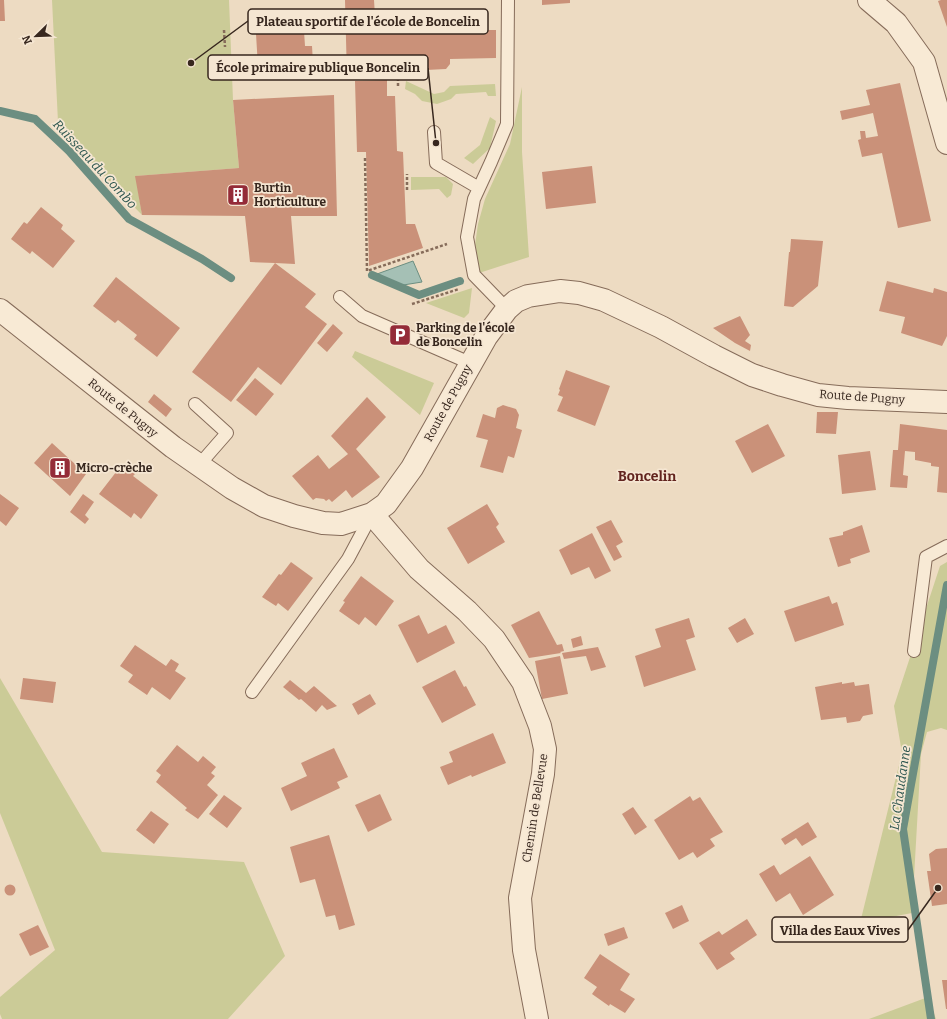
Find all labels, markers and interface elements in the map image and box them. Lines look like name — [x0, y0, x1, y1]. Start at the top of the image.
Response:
callout: Plateau sportif de l'école de Boncelin — [248, 9, 488, 34]
text: Plateau sportif de l'école de Boncelin — [256, 14, 481, 29]
north arrow — [16, 16, 56, 56]
text: N — [19, 33, 35, 46]
callout: École primaire publique Boncelin — [208, 55, 428, 80]
text: École primaire publique Boncelin — [216, 59, 421, 75]
water label: Ruisseau du Combo — [50, 116, 140, 212]
place label: Burtin Horticulture — [254, 181, 327, 209]
building icon: Burtin Horticulture — [225, 182, 251, 208]
place label: Parking de l'école de Boncelin — [416, 321, 515, 349]
parking icon: Parking de l'école de Boncelin — [387, 322, 413, 348]
street label: Route de Pugny — [421, 362, 475, 444]
street label: Route de Pugny — [85, 376, 161, 441]
street label: Route de Pugny — [819, 387, 906, 407]
building icon: Micro-crèche — [47, 455, 73, 481]
place label: Micro-crèche — [76, 461, 153, 475]
district label: Boncelin — [618, 468, 676, 485]
water label: La Chaudanne — [887, 744, 913, 831]
street label: Chemin de Bellevue — [519, 752, 551, 864]
callout: Villa des Eaux Vives — [772, 917, 908, 942]
text: Villa des Eaux Vives — [780, 923, 900, 938]

